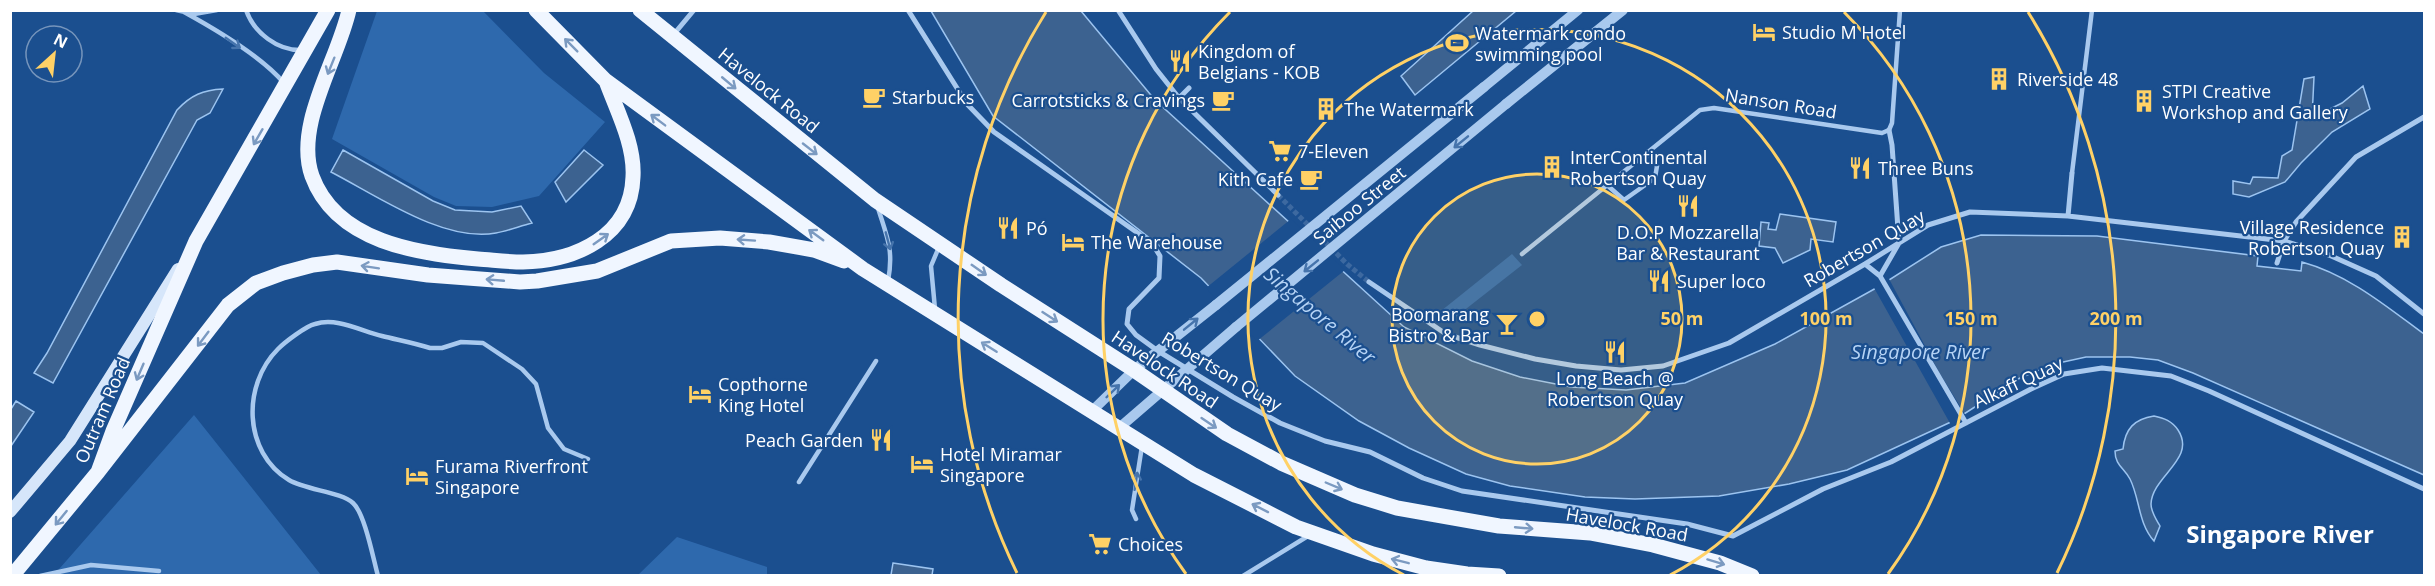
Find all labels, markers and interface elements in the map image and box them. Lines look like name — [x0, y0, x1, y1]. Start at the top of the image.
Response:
hotel icon: Studio M Hotel — [1751, 19, 1777, 45]
place label: Studio M Hotel — [1782, 20, 1906, 44]
place label: Watermark condo swimming pool — [1475, 21, 1626, 66]
north arrow — [24, 24, 84, 84]
text: N — [50, 28, 72, 53]
sports icon: Watermark condo swimming pool — [1444, 30, 1470, 56]
one-way arrow — [225, 37, 241, 49]
one-way arrow — [563, 38, 578, 53]
place label: Kingdom of Belgians - KOB — [1198, 39, 1320, 84]
street label: Havelock Road — [713, 42, 825, 138]
restaurant icon: Kingdom of Belgians - KOB — [1167, 48, 1193, 74]
one-way arrow — [325, 56, 336, 75]
building icon: Riverside 48 — [1986, 66, 2012, 92]
place label: Riverside 48 — [2017, 67, 2119, 91]
one-way arrow — [721, 76, 736, 90]
place label: STPI Creative Workshop and Gallery — [2162, 79, 2349, 124]
street label: Nanson Road — [1723, 82, 1839, 124]
cafe icon: Starbucks — [861, 84, 887, 110]
place label: Starbucks — [892, 85, 974, 109]
cafe icon: Carrotsticks & Cravings — [1210, 87, 1236, 113]
place label: Carrotsticks & Cravings — [1011, 88, 1205, 112]
building icon: STPI Creative Workshop and Gallery — [2131, 88, 2157, 114]
building icon: The Watermark — [1313, 96, 1339, 122]
place label: The Watermark — [1344, 97, 1474, 121]
one-way arrow — [651, 114, 667, 126]
one-way arrow — [251, 128, 263, 145]
one-way arrow — [1453, 135, 1469, 148]
supermarket icon: 7-Eleven — [1267, 138, 1293, 164]
place label: 7-Eleven — [1298, 139, 1369, 163]
one-way arrow — [802, 142, 818, 155]
place label: InterContinental Robertson Quay — [1570, 145, 1707, 190]
building icon: InterContinental Robertson Quay — [1539, 154, 1565, 180]
restaurant icon: Three Buns — [1847, 155, 1873, 181]
place label: Three Buns — [1878, 156, 1973, 180]
street label: Saiboo Street — [1308, 160, 1410, 250]
cafe icon: Kith Cafe — [1298, 166, 1324, 192]
place label: Kith Cafe — [1218, 167, 1293, 191]
restaurant icon: D.O.P Mozzarella Bar & Restaurant — [1675, 193, 1701, 219]
street label: Robertson Quay — [1799, 203, 1930, 292]
restaurant icon: Pó — [995, 215, 1021, 241]
place label: Village Residence Robertson Quay — [2240, 215, 2385, 260]
place label: Pó — [1026, 216, 1048, 240]
place label: D.O.P Mozzarella Bar & Restaurant — [1616, 220, 1760, 265]
building icon: Village Residence Robertson Quay — [2389, 224, 2415, 250]
one-way arrow — [808, 229, 824, 241]
hotel icon: The Warehouse — [1060, 229, 1086, 255]
place label: The Warehouse — [1091, 230, 1222, 254]
one-way arrow — [592, 232, 608, 245]
one-way arrow — [882, 232, 894, 251]
one-way arrow — [737, 234, 757, 245]
one-way arrow — [1303, 259, 1319, 272]
water label: Singapore River — [1259, 260, 1382, 370]
one-way arrow — [361, 261, 380, 272]
one-way arrow — [970, 264, 987, 276]
restaurant icon: Super loco — [1646, 268, 1672, 294]
place label: Super loco — [1677, 269, 1766, 293]
one-way arrow — [485, 274, 505, 285]
place label: Boomarang Bistro & Bar — [1388, 302, 1490, 347]
text: 50 m — [1661, 306, 1703, 330]
text: 100 m — [1799, 306, 1853, 330]
text: 150 m — [1944, 306, 1998, 330]
text: 200 m — [2089, 306, 2143, 330]
centre of rings — [1527, 309, 1547, 329]
one-way arrow — [1041, 311, 1058, 323]
bar icon: Boomarang Bistro & Bar — [1494, 311, 1520, 337]
one-way arrow — [1183, 318, 1199, 331]
street label: Havelock Road — [1107, 325, 1223, 413]
street label: Robertson Quay — [1158, 326, 1287, 417]
one-way arrow — [196, 330, 209, 346]
water label: Singapore River — [1851, 338, 1990, 365]
restaurant icon: Long Beach @ Robertson Quay — [1602, 339, 1628, 365]
one-way arrow — [981, 341, 998, 353]
street label: Alkaff Quay — [1969, 350, 2068, 413]
street label: Outram Road — [69, 353, 135, 467]
one-way arrow — [134, 362, 145, 380]
place label: Long Beach @ Robertson Quay — [1547, 366, 1684, 411]
place label: Copthorne King Hotel — [718, 372, 808, 417]
hotel icon: Copthorne King Hotel — [687, 381, 713, 407]
one-way arrow — [1106, 384, 1121, 398]
one-way arrow — [1201, 417, 1217, 429]
restaurant icon: Peach Garden — [868, 427, 894, 453]
place label: Peach Garden — [745, 428, 863, 452]
place label: Hotel Miramar Singapore — [940, 442, 1063, 487]
hotel icon: Hotel Miramar Singapore — [909, 451, 935, 477]
place label: Furama Riverfront Singapore — [435, 454, 588, 499]
hotel icon: Furama Riverfront Singapore — [404, 463, 430, 489]
one-way arrow — [1131, 472, 1142, 492]
one-way arrow — [1325, 481, 1343, 492]
street label: Havelock Road — [1564, 501, 1690, 547]
one-way arrow — [1252, 502, 1270, 514]
one-way arrow — [54, 510, 68, 525]
district label: Singapore River — [2186, 517, 2374, 550]
one-way arrow — [1514, 523, 1534, 534]
supermarket icon: Choices — [1087, 531, 1113, 557]
place label: Choices — [1118, 532, 1183, 556]
one-way arrow — [1391, 554, 1410, 566]
one-way arrow — [1706, 557, 1725, 568]

